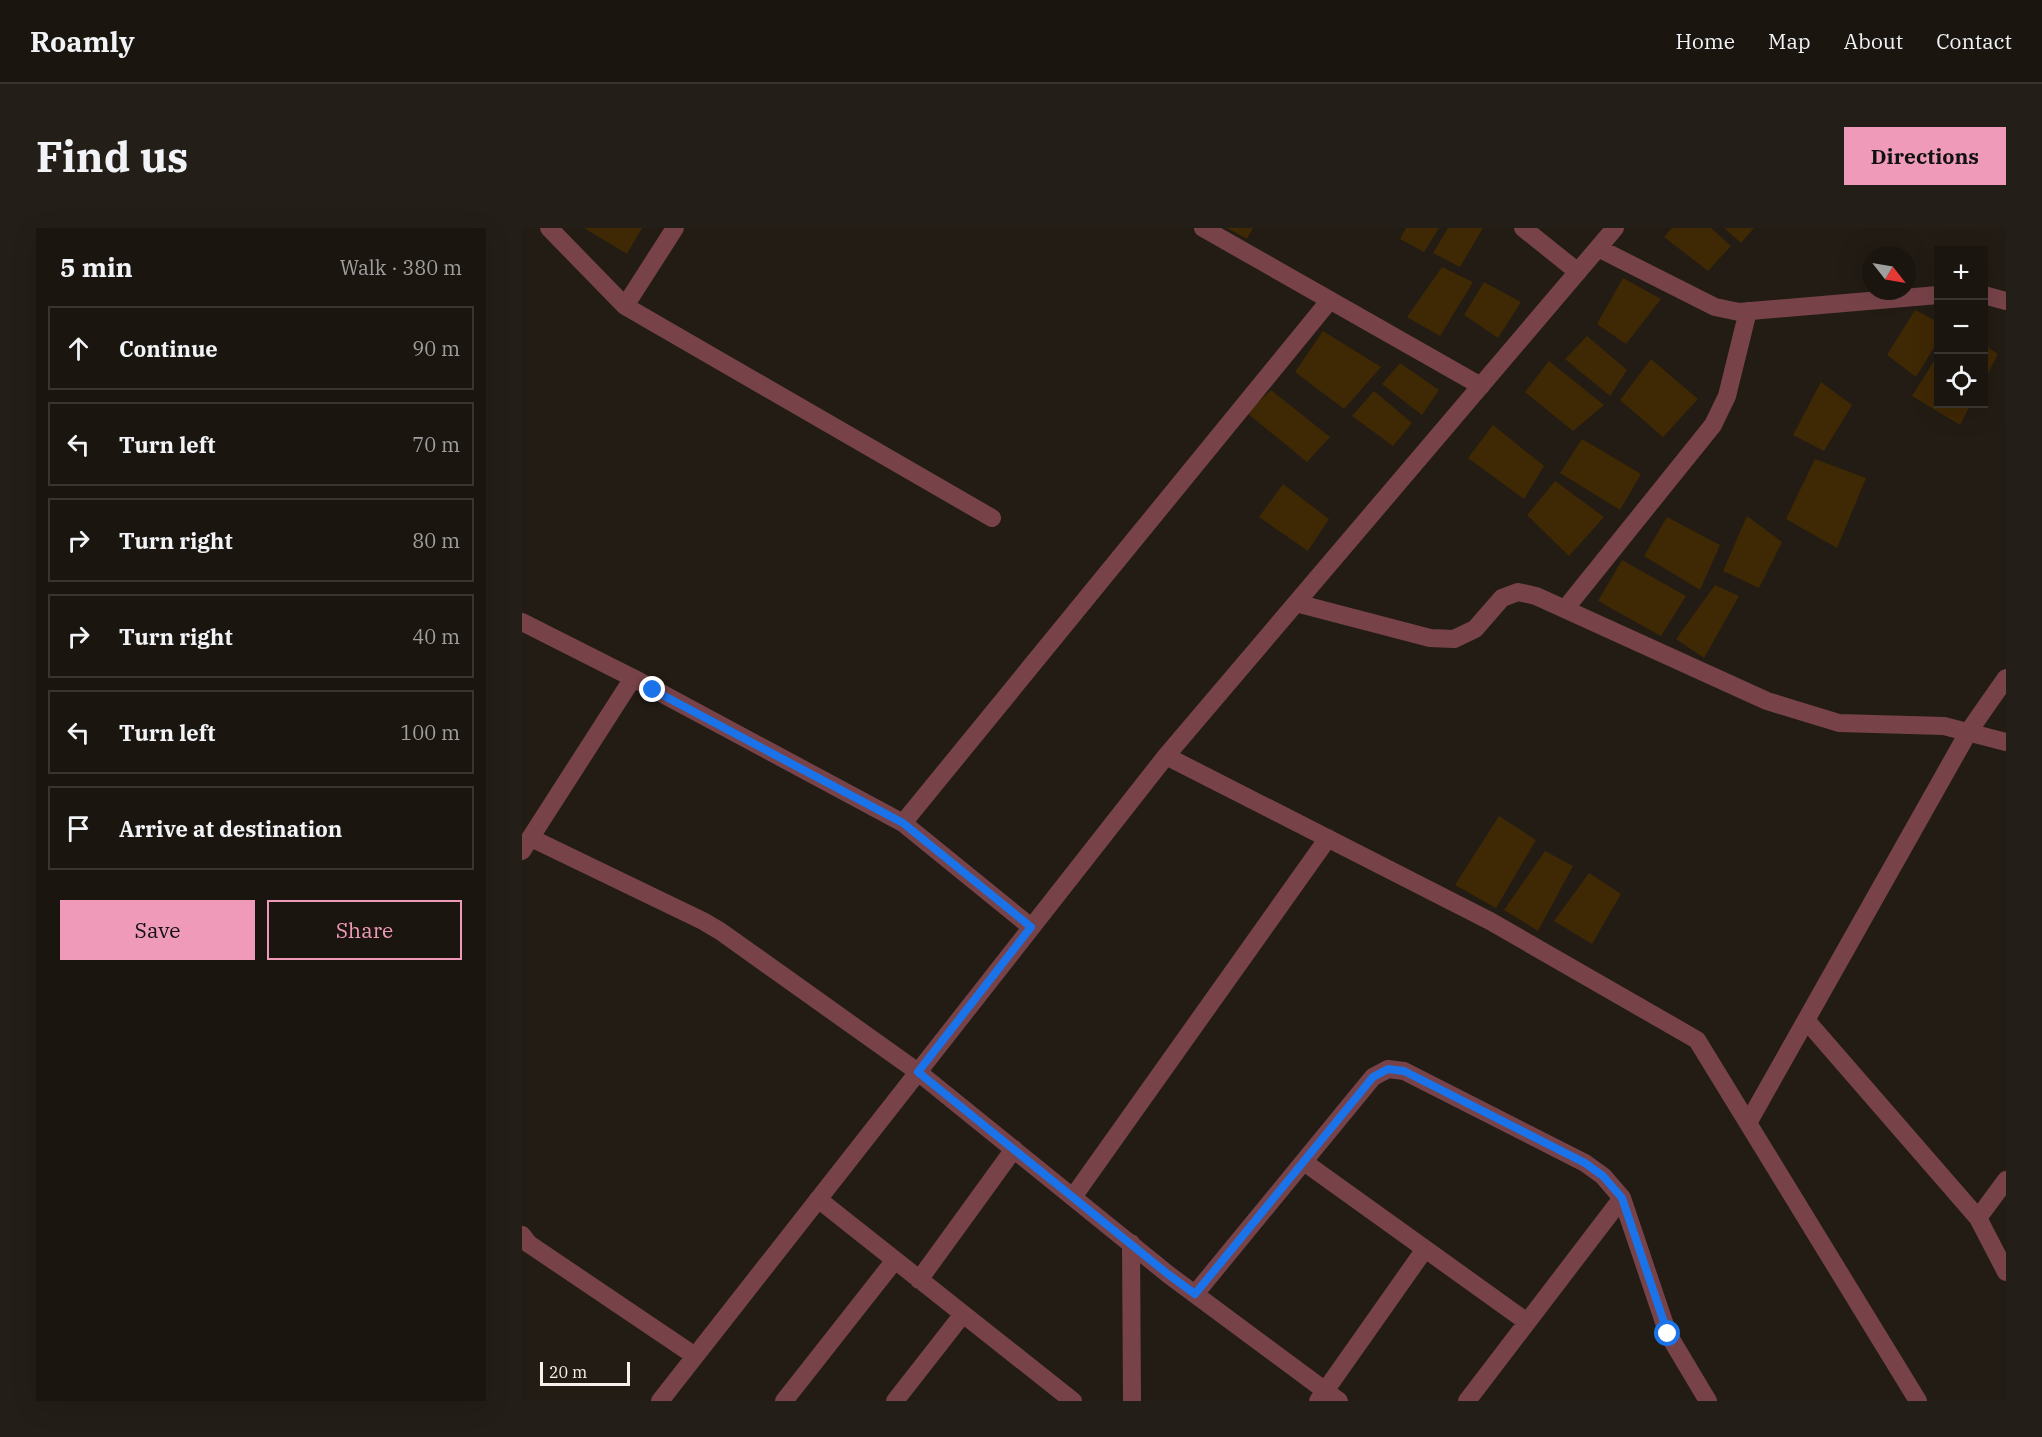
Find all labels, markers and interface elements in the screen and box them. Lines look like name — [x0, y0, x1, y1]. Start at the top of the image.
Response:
text: Roamly — [30, 23, 135, 60]
text: Home — [1675, 27, 1735, 55]
text: Map — [1768, 27, 1811, 55]
text: About — [1844, 27, 1903, 55]
text: Contact — [1936, 27, 2012, 55]
button: Directions — [1844, 127, 2006, 185]
text: Find us — [36, 129, 188, 184]
north arrow — [1862, 246, 1916, 300]
map controls — [1934, 246, 1988, 408]
button: + — [1934, 246, 1988, 300]
text: 5 min — [60, 250, 133, 284]
text: Walk · 380 m — [340, 254, 462, 281]
button: − — [1934, 300, 1988, 354]
icon: ahead — [62, 332, 95, 365]
text: Continue — [119, 334, 218, 363]
text: 90 m — [412, 335, 460, 362]
button: locate — [1934, 354, 1988, 408]
icon: left — [62, 428, 95, 461]
text: Turn left — [119, 430, 215, 459]
text: 70 m — [412, 431, 460, 458]
icon: right — [62, 524, 95, 557]
text: Turn right — [119, 526, 233, 555]
text: 80 m — [412, 527, 460, 554]
icon: right — [62, 620, 95, 653]
text: Turn right — [119, 622, 233, 651]
text: 40 m — [412, 623, 460, 650]
route end — [639, 676, 665, 702]
icon: left — [62, 716, 95, 749]
text: Turn left — [119, 718, 215, 747]
text: 100 m — [400, 719, 460, 746]
icon: arrive — [62, 812, 95, 845]
text: Arrive at destination — [119, 814, 342, 843]
button: Save — [60, 900, 255, 960]
button: Share — [267, 900, 462, 960]
route start — [1654, 1320, 1680, 1346]
scale bar — [540, 1359, 630, 1386]
text: 20 m — [549, 1362, 587, 1382]

